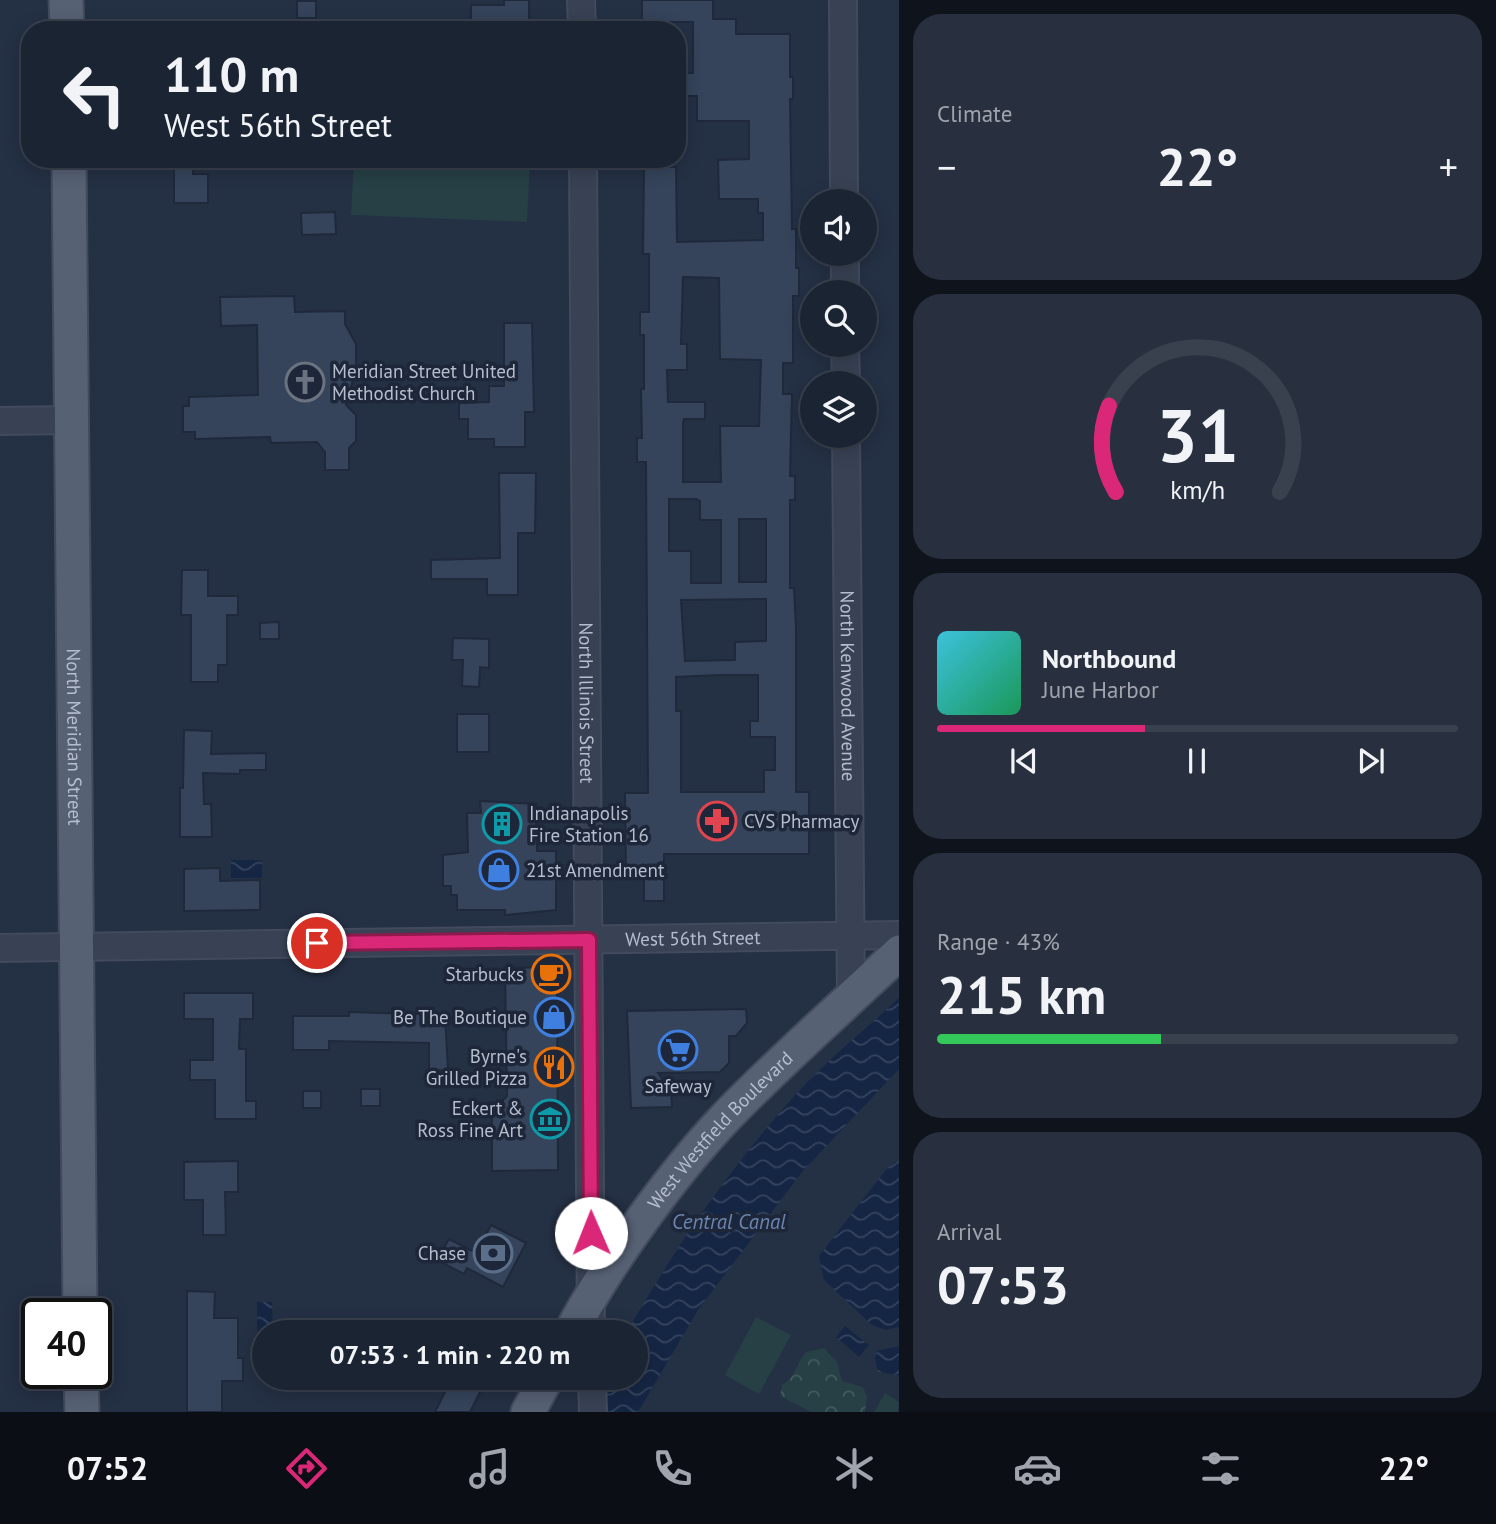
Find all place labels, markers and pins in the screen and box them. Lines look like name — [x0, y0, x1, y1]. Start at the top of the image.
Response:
place label: Meridian Street United Methodist Church — [332, 359, 516, 405]
church icon: Meridian Street United Methodist Church — [284, 361, 326, 403]
pharmacy icon: CVS Pharmacy — [696, 800, 738, 842]
place label: Indianapolis Fire Station 16 — [529, 801, 649, 847]
building icon: Indianapolis Fire Station 16 — [481, 803, 523, 845]
place label: CVS Pharmacy — [744, 809, 859, 833]
shop icon: 21st Amendment — [478, 849, 520, 891]
place label: 21st Amendment — [526, 858, 665, 882]
pin — [287, 913, 347, 973]
cafe icon: Starbucks — [530, 953, 572, 995]
place label: Starbucks — [445, 962, 524, 986]
shop icon: Be The Boutique — [533, 996, 575, 1038]
place label: Be The Boutique — [393, 1005, 527, 1029]
supermarket icon: Safeway — [657, 1029, 699, 1071]
place label: Byrne's Grilled Pizza — [426, 1044, 527, 1090]
restaurant icon: Byrne's Grilled Pizza — [533, 1046, 575, 1088]
place label: Safeway — [644, 1074, 712, 1098]
place label: Eckert & Ross Fine Art — [417, 1096, 524, 1142]
museum icon: Eckert & Ross Fine Art — [529, 1098, 571, 1140]
bank icon: Chase — [472, 1232, 514, 1274]
place label: Chase — [418, 1241, 466, 1265]

